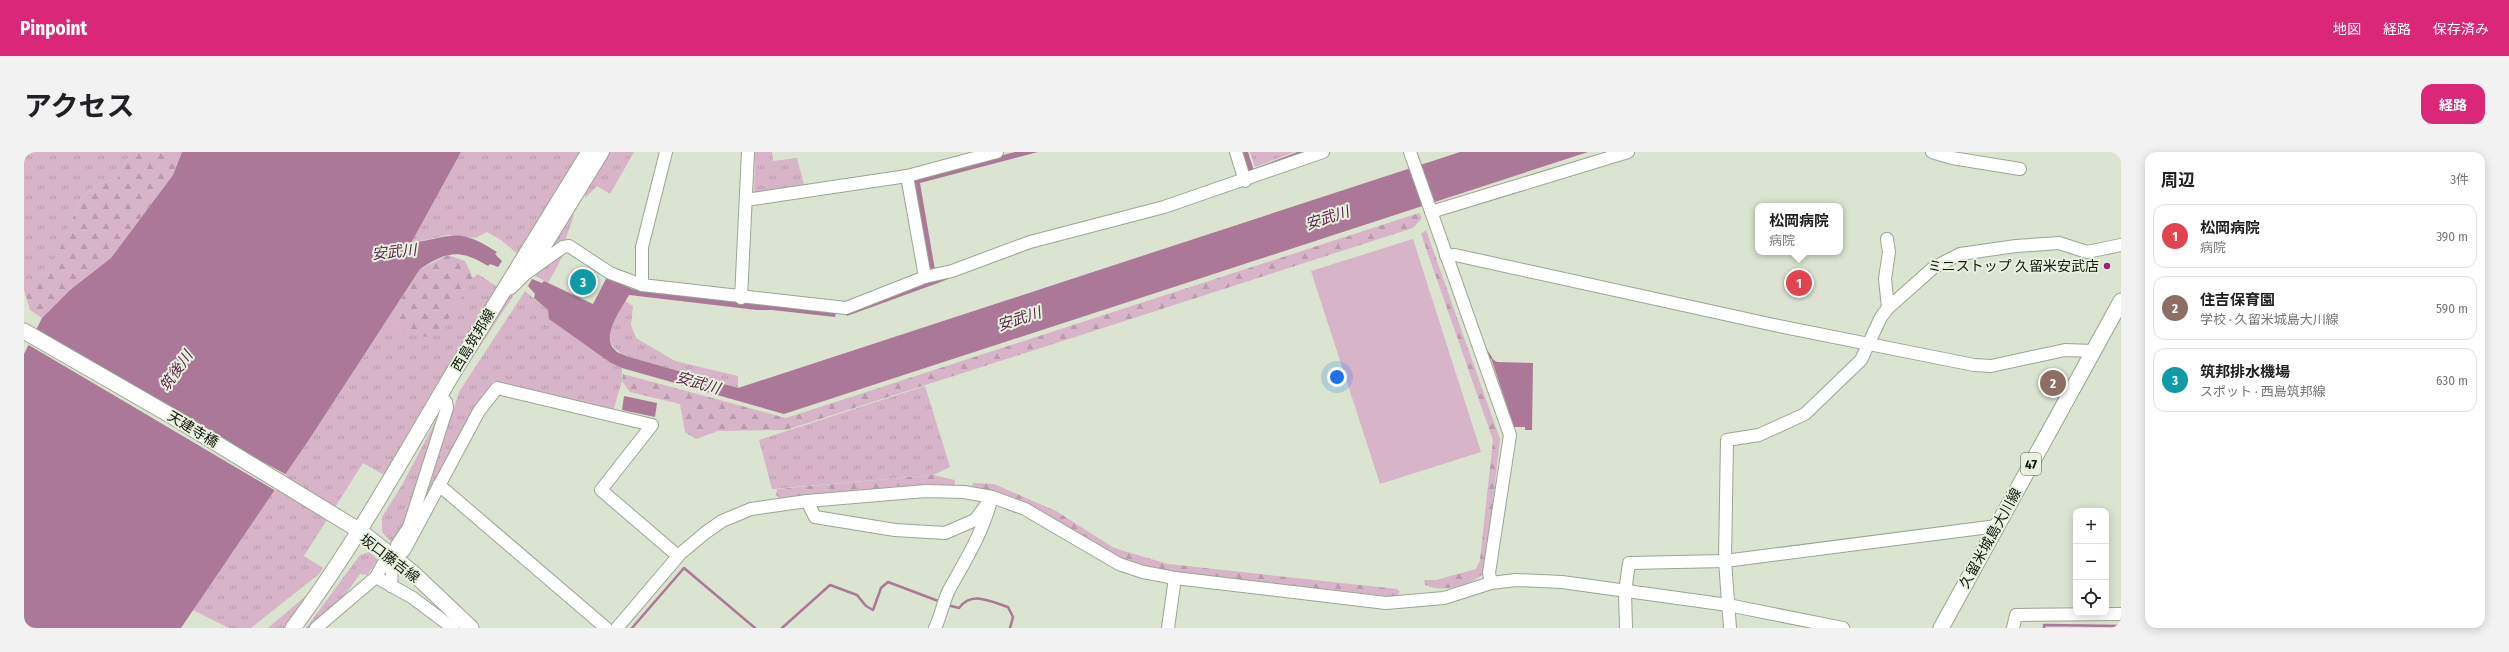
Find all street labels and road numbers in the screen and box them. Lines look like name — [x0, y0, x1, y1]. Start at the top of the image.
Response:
street label: 西島筑邦線 — [448, 306, 499, 375]
street label: 天建寺橋 — [164, 408, 221, 451]
road number: 47 — [2021, 453, 2041, 475]
street label: 久留米城島大川線 — [1956, 485, 2025, 591]
street label: 坂口藤吉線 — [357, 531, 423, 586]

